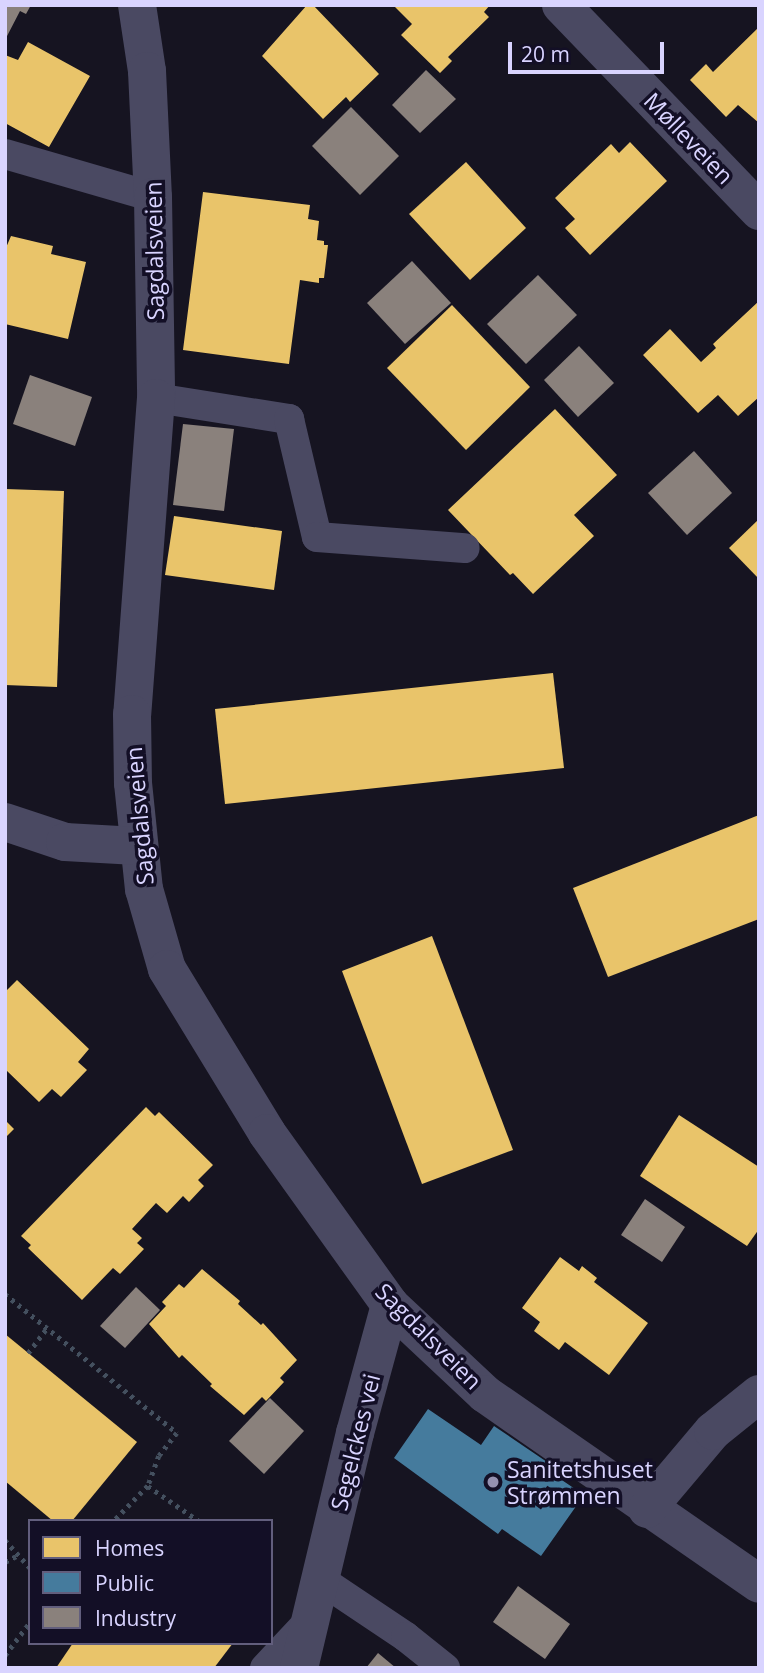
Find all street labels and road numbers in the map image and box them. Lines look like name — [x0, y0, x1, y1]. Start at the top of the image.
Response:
street label: Mølleveien — [639, 87, 739, 189]
street label: Sagdalsveien — [139, 181, 169, 321]
street label: Sagdalsveien — [119, 746, 159, 886]
street label: Sagdalsveien — [370, 1277, 488, 1395]
street label: Segelckes vei — [325, 1371, 385, 1513]

